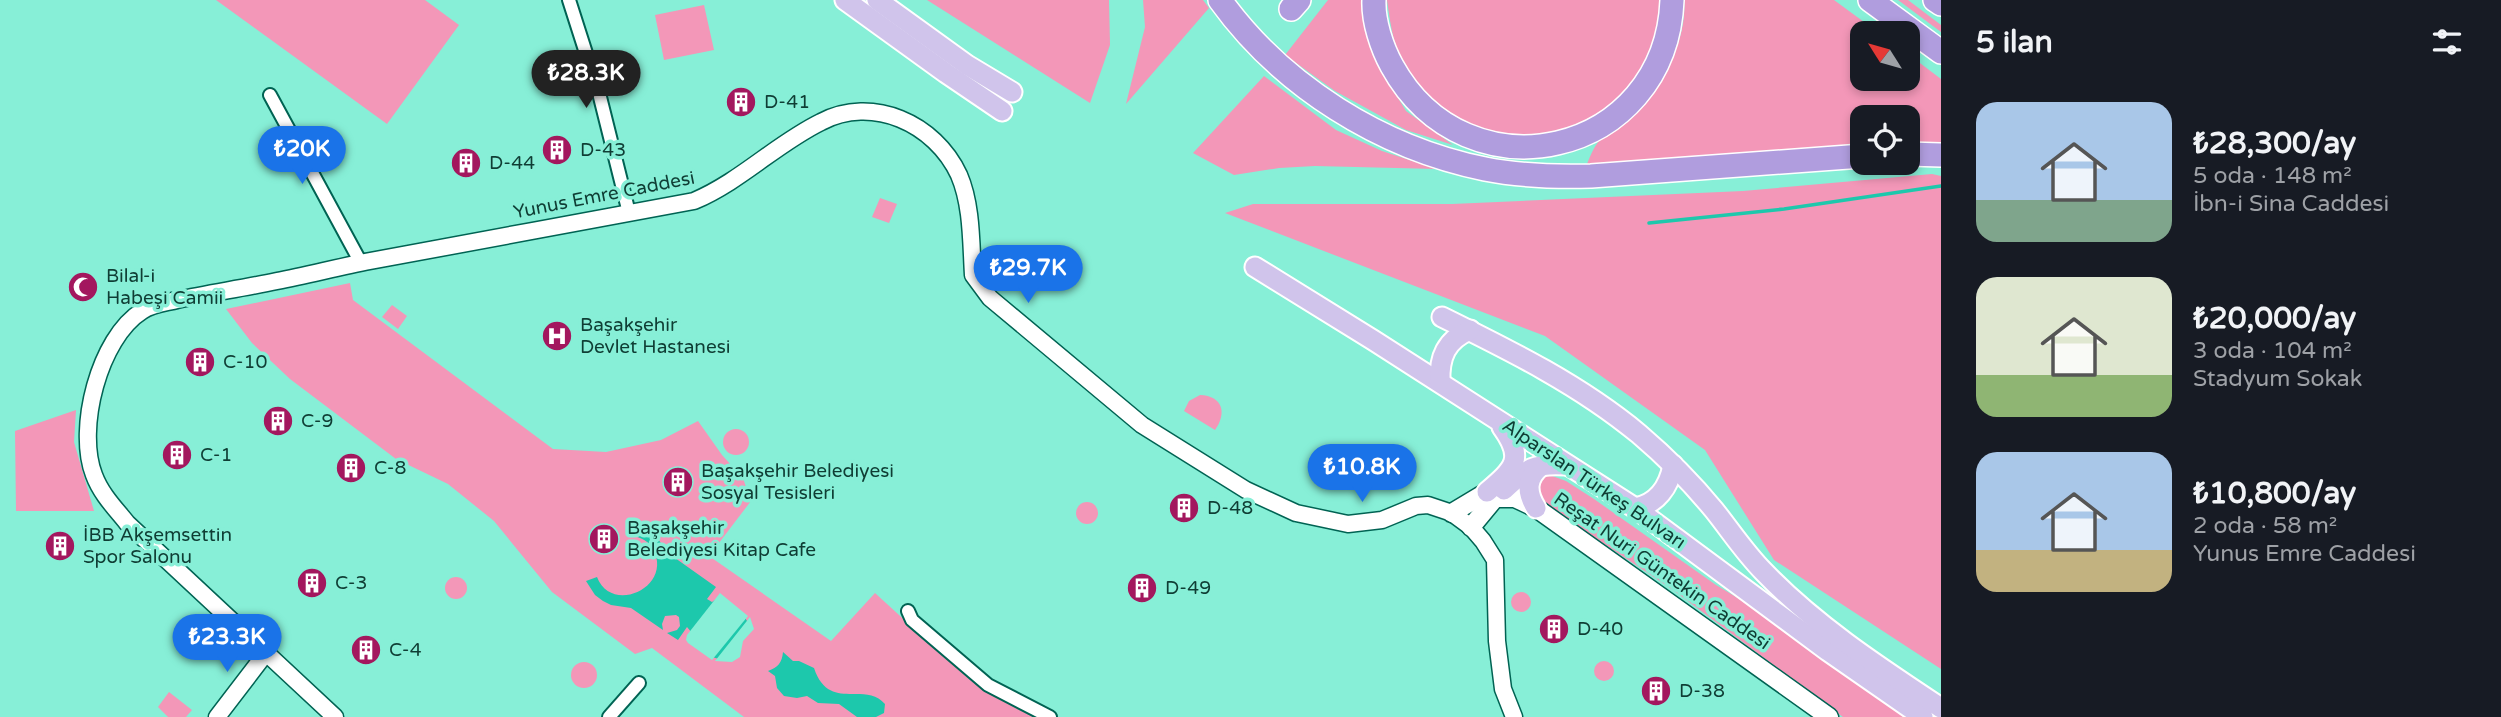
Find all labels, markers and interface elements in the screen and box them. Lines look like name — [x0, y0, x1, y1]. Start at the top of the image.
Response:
north arrow — [1850, 21, 1920, 91]
map controls — [1850, 21, 1920, 175]
icon: filters — [2428, 23, 2466, 61]
text: 5 ilan — [1976, 24, 2053, 61]
pin: ₺28.3K — [529, 50, 643, 110]
text: ₺28.3K — [548, 59, 624, 87]
building icon: D-41 — [724, 85, 758, 119]
place label: D-41 — [764, 91, 810, 113]
button: locate — [1850, 105, 1920, 175]
text: ₺28,300/ay — [2193, 125, 2356, 162]
pin: ₺20K — [261, 127, 343, 186]
icon: home — [2032, 130, 2116, 214]
building icon: D-43 — [540, 133, 574, 167]
text: ₺20K — [274, 135, 330, 163]
place label: D-43 — [580, 139, 626, 161]
building icon: D-44 — [449, 146, 483, 180]
place label: D-44 — [489, 152, 535, 174]
text: 5 oda · 148 m² — [2193, 162, 2352, 190]
street label: Yunus Emre Caddesi — [512, 167, 696, 223]
text: İbn-i Sina Caddesi — [2193, 190, 2389, 218]
pin: ₺29.7K — [971, 246, 1085, 305]
text: ₺29.7K — [990, 254, 1066, 282]
place label: Bilal-i Habeşi Camii — [106, 265, 223, 309]
mosque icon: Bilal-i Habeşi Camii — [66, 270, 100, 304]
text: ₺20,000/ay — [2193, 300, 2356, 337]
icon: home — [2032, 305, 2116, 389]
place label: Başakşehir Devlet Hastanesi — [580, 314, 731, 358]
hospital icon: Başakşehir Devlet Hastanesi — [540, 319, 574, 353]
text: 3 oda · 104 m² — [2193, 337, 2352, 365]
building icon: C-10 — [183, 345, 217, 379]
place label: C-10 — [223, 351, 267, 373]
text: Stadyum Sokak — [2193, 365, 2362, 393]
building icon: C-9 — [261, 404, 295, 438]
place label: C-9 — [301, 410, 333, 432]
street label: Alparslan Türkeş Bulvarı — [1498, 414, 1690, 554]
building icon: C-1 — [160, 438, 194, 472]
place label: C-1 — [200, 444, 232, 466]
pin: ₺10.8K — [1305, 444, 1419, 504]
building icon: C-8 — [334, 451, 368, 485]
text: ₺10.8K — [1324, 453, 1400, 481]
place label: C-8 — [374, 457, 407, 479]
place label: Başakşehir Belediyesi Sosyal Tesisleri — [701, 460, 894, 504]
building icon: Başakşehir Belediyesi Sosyal Tesisleri — [661, 465, 695, 499]
text: ₺10,800/ay — [2193, 475, 2356, 512]
icon: home — [2032, 480, 2116, 564]
street label: Reşat Nuri Güntekin Caddesi — [1550, 488, 1774, 654]
building icon: D-48 — [1167, 491, 1201, 525]
place label: D-48 — [1207, 497, 1253, 519]
text: 2 oda · 58 m² — [2193, 512, 2337, 540]
place label: Başakşehir Belediyesi Kitap Cafe — [627, 517, 816, 561]
building icon: Başakşehir Belediyesi Kitap Cafe — [587, 522, 621, 556]
place label: İBB Akşemsettin Spor Salonu — [83, 524, 232, 568]
building icon: İBB Akşemsettin Spor Salonu — [43, 529, 77, 563]
text: Yunus Emre Caddesi — [2193, 540, 2416, 568]
building icon: C-3 — [295, 566, 329, 600]
building icon: D-49 — [1125, 571, 1159, 605]
place label: C-3 — [335, 572, 367, 594]
place label: D-49 — [1165, 577, 1211, 599]
building icon: D-40 — [1537, 612, 1571, 646]
pin: ₺23.3K — [170, 614, 284, 674]
place label: D-40 — [1577, 618, 1623, 640]
text: ₺23.3K — [189, 623, 265, 651]
building icon: C-4 — [349, 633, 383, 667]
place label: C-4 — [389, 639, 422, 661]
building icon: D-38 — [1639, 674, 1673, 708]
place label: D-38 — [1679, 680, 1725, 702]

